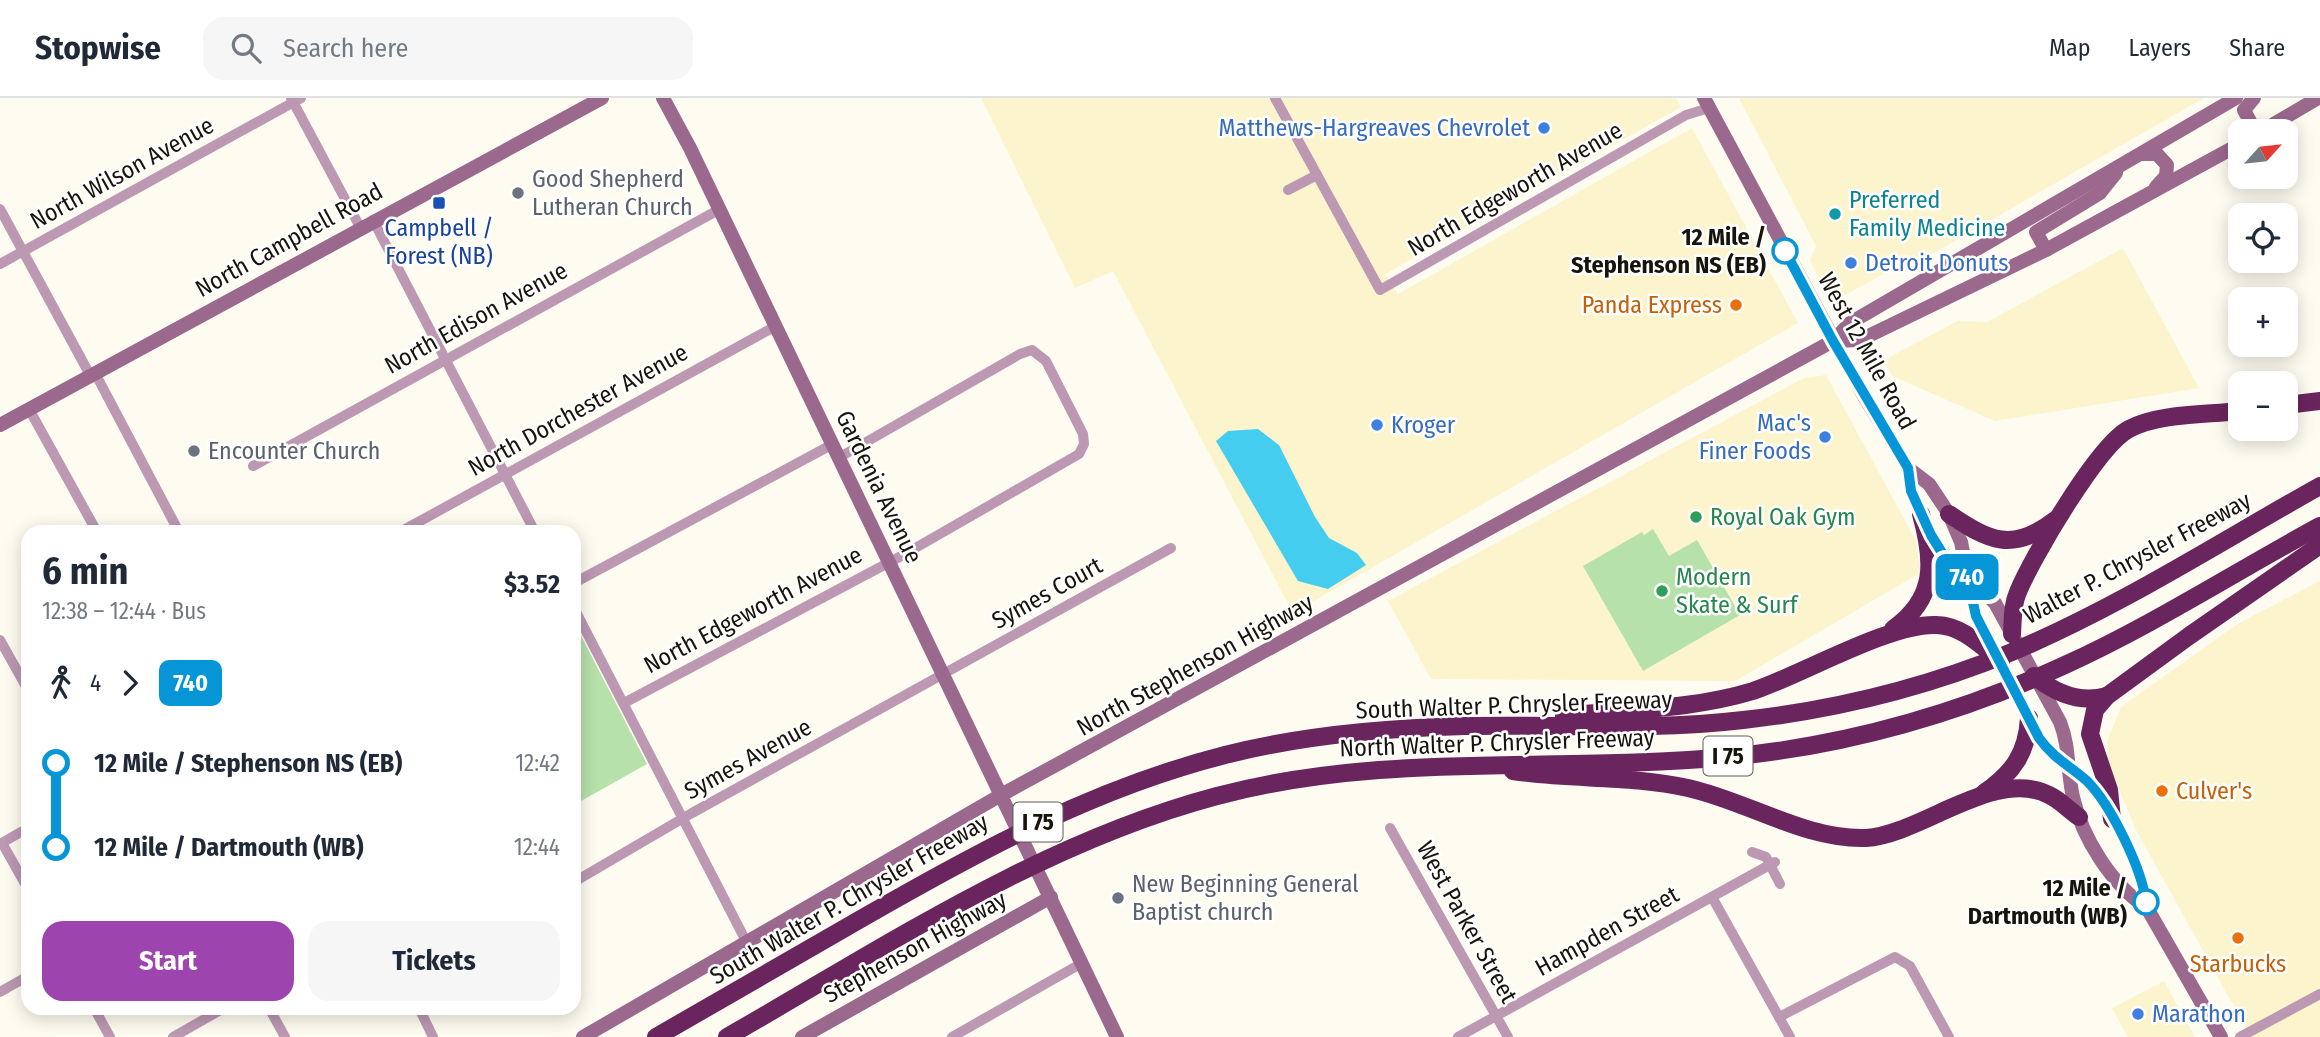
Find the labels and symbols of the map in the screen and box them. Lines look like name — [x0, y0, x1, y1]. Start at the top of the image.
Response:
street label: North Wilson Avenue — [25, 111, 219, 235]
place label: Matthews-Hargreaves Chevrolet — [1218, 114, 1530, 142]
street label: North Edgeworth Avenue — [1403, 116, 1627, 262]
north arrow — [2228, 119, 2298, 189]
marker: Matthews-Hargreaves Chevrolet — [1536, 120, 1552, 136]
place label: Good Shepherd Lutheran Church — [532, 165, 693, 221]
street label: North Campbell Road — [191, 177, 387, 303]
marker: Good Shepherd Lutheran Church — [510, 185, 526, 201]
place label: Preferred Family Medicine — [1849, 186, 2005, 242]
marker: Campbell / Forest (NB) — [431, 195, 447, 211]
marker: Preferred Family Medicine — [1827, 206, 1843, 222]
place label: Campbell / Forest (NB) — [384, 214, 494, 270]
place label: 12 Mile / Stephenson NS (EB) — [1571, 223, 1766, 279]
marker: 12 Mile / Stephenson NS (EB) — [1772, 238, 1798, 264]
place label: Detroit Donuts — [1865, 249, 2008, 277]
marker: Detroit Donuts — [1843, 255, 1859, 271]
street label: North Edison Avenue — [380, 256, 572, 380]
street label: West 12 Mile Road — [1812, 267, 1922, 435]
place label: Panda Express — [1582, 291, 1722, 319]
marker: Panda Express — [1728, 297, 1744, 313]
street label: North Dorchester Avenue — [463, 338, 693, 482]
street label: Gardenia Avenue — [830, 406, 928, 568]
place label: Mac's Finer Foods — [1699, 409, 1811, 465]
place label: Kroger — [1391, 411, 1456, 439]
marker: Kroger — [1369, 417, 1385, 433]
marker: Mac's Finer Foods — [1817, 429, 1833, 445]
place label: Encounter Church — [208, 437, 380, 465]
marker: Encounter Church — [186, 443, 202, 459]
street label: Walter P. Chrysler Freeway — [2019, 486, 2256, 630]
place label: Royal Oak Gym — [1710, 503, 1855, 531]
marker: Royal Oak Gym — [1688, 509, 1704, 525]
street label: North Edgeworth Avenue — [639, 541, 867, 679]
street label: Symes Court — [987, 551, 1107, 635]
line badge: 740 — [1927, 554, 2007, 600]
place label: Modern Skate & Surf — [1676, 563, 1799, 619]
marker: Modern Skate & Surf — [1654, 583, 1670, 599]
street label: North Stephenson Highway — [1072, 588, 1318, 742]
street label: South Walter P. Chrysler Freeway — [1355, 685, 1673, 725]
street label: Symes Avenue — [680, 713, 816, 805]
street label: North Walter P. Chrysler Freeway — [1339, 724, 1655, 762]
road number: I 75 — [1704, 736, 1752, 776]
place label: Culver's — [2176, 777, 2252, 805]
marker: Culver's — [2154, 783, 2170, 799]
road number: I 75 — [1014, 802, 1062, 842]
street label: South Walter P. Chrysler Freeway — [705, 808, 993, 990]
street label: West Parker Street — [1411, 836, 1523, 1008]
place label: New Beginning General Baptist church — [1132, 870, 1359, 926]
place label: 12 Mile / Dartmouth (WB) — [1968, 874, 2127, 930]
street label: Hampden Street — [1530, 880, 1684, 982]
street label: Stephenson Highway — [819, 885, 1011, 1009]
marker: 12 Mile / Dartmouth (WB) — [2133, 889, 2159, 915]
marker: New Beginning General Baptist church — [1110, 890, 1126, 906]
marker: Starbucks — [2230, 930, 2246, 946]
place label: Starbucks — [2190, 950, 2286, 978]
place label: Marathon — [2152, 1000, 2246, 1028]
marker: Marathon — [2130, 1006, 2146, 1022]

